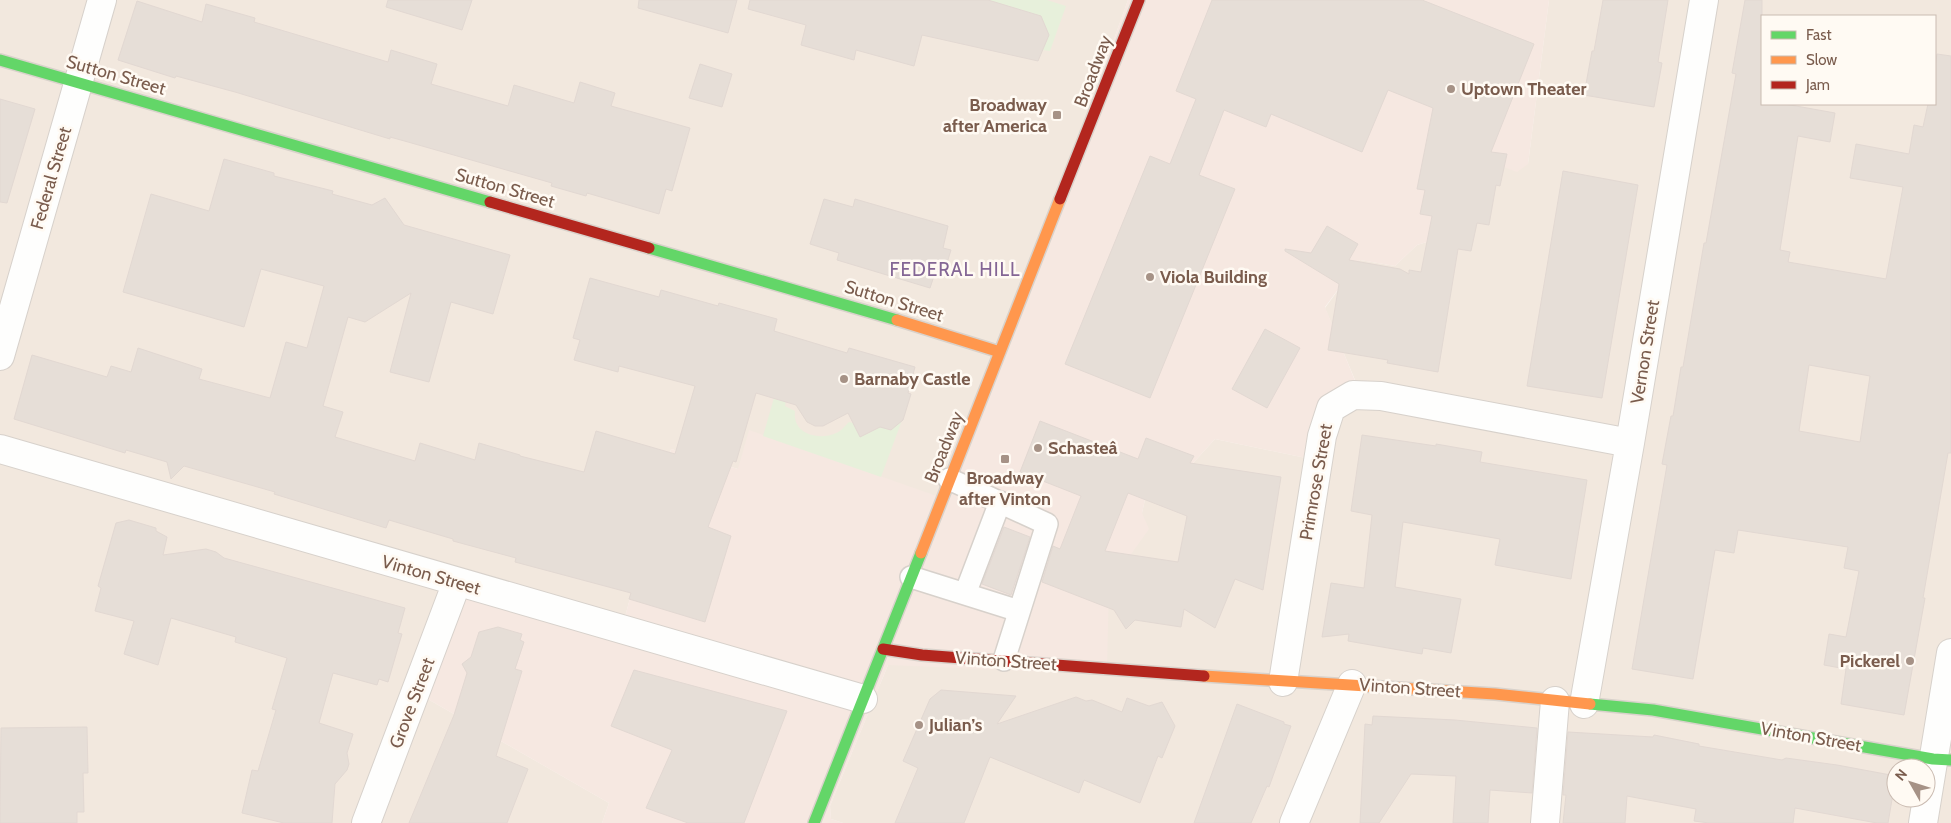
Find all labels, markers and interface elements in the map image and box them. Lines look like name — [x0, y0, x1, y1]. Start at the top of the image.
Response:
legend — [1761, 15, 1936, 105]
text: Fast — [1806, 26, 1831, 44]
street label: Broadway — [1069, 32, 1117, 110]
street label: Sutton Street — [64, 50, 168, 100]
text: Slow — [1806, 51, 1837, 69]
text: Jam — [1805, 76, 1830, 94]
place label: Uptown Theater — [1461, 78, 1587, 100]
marker: Uptown Theater — [1445, 83, 1457, 95]
place label: Broadway after America — [943, 94, 1047, 137]
marker: Broadway after America — [1051, 109, 1063, 121]
street label: Federal Street — [26, 124, 76, 232]
street label: Sutton Street — [453, 163, 557, 213]
district label: FEDERAL HILL — [889, 258, 1021, 281]
place label: Viola Building — [1160, 266, 1267, 288]
marker: Viola Building — [1144, 271, 1156, 283]
street label: Sutton Street — [842, 276, 946, 326]
street label: Vernon Street — [1626, 298, 1664, 406]
place label: Barnaby Castle — [854, 368, 971, 390]
marker: Barnaby Castle — [838, 373, 850, 385]
street label: Broadway — [920, 408, 968, 486]
street label: Primrose Street — [1295, 422, 1337, 542]
place label: Schasteâ — [1048, 437, 1118, 459]
marker: Schasteâ — [1032, 442, 1044, 454]
marker: Broadway after Vinton — [999, 453, 1011, 465]
place label: Broadway after Vinton — [959, 467, 1051, 510]
street label: Vinton Street — [379, 550, 483, 600]
street label: Vinton Street — [954, 646, 1058, 676]
place label: Pickerel — [1839, 650, 1900, 672]
street label: Grove Street — [385, 655, 439, 751]
marker: Pickerel — [1904, 655, 1916, 667]
street label: Vinton Street — [1358, 673, 1462, 703]
place label: Julian’s — [928, 714, 983, 736]
street label: Vinton Street — [1759, 717, 1863, 757]
marker: Julian’s — [913, 719, 925, 731]
north arrow — [1886, 758, 1936, 808]
text: N — [1891, 765, 1911, 784]

